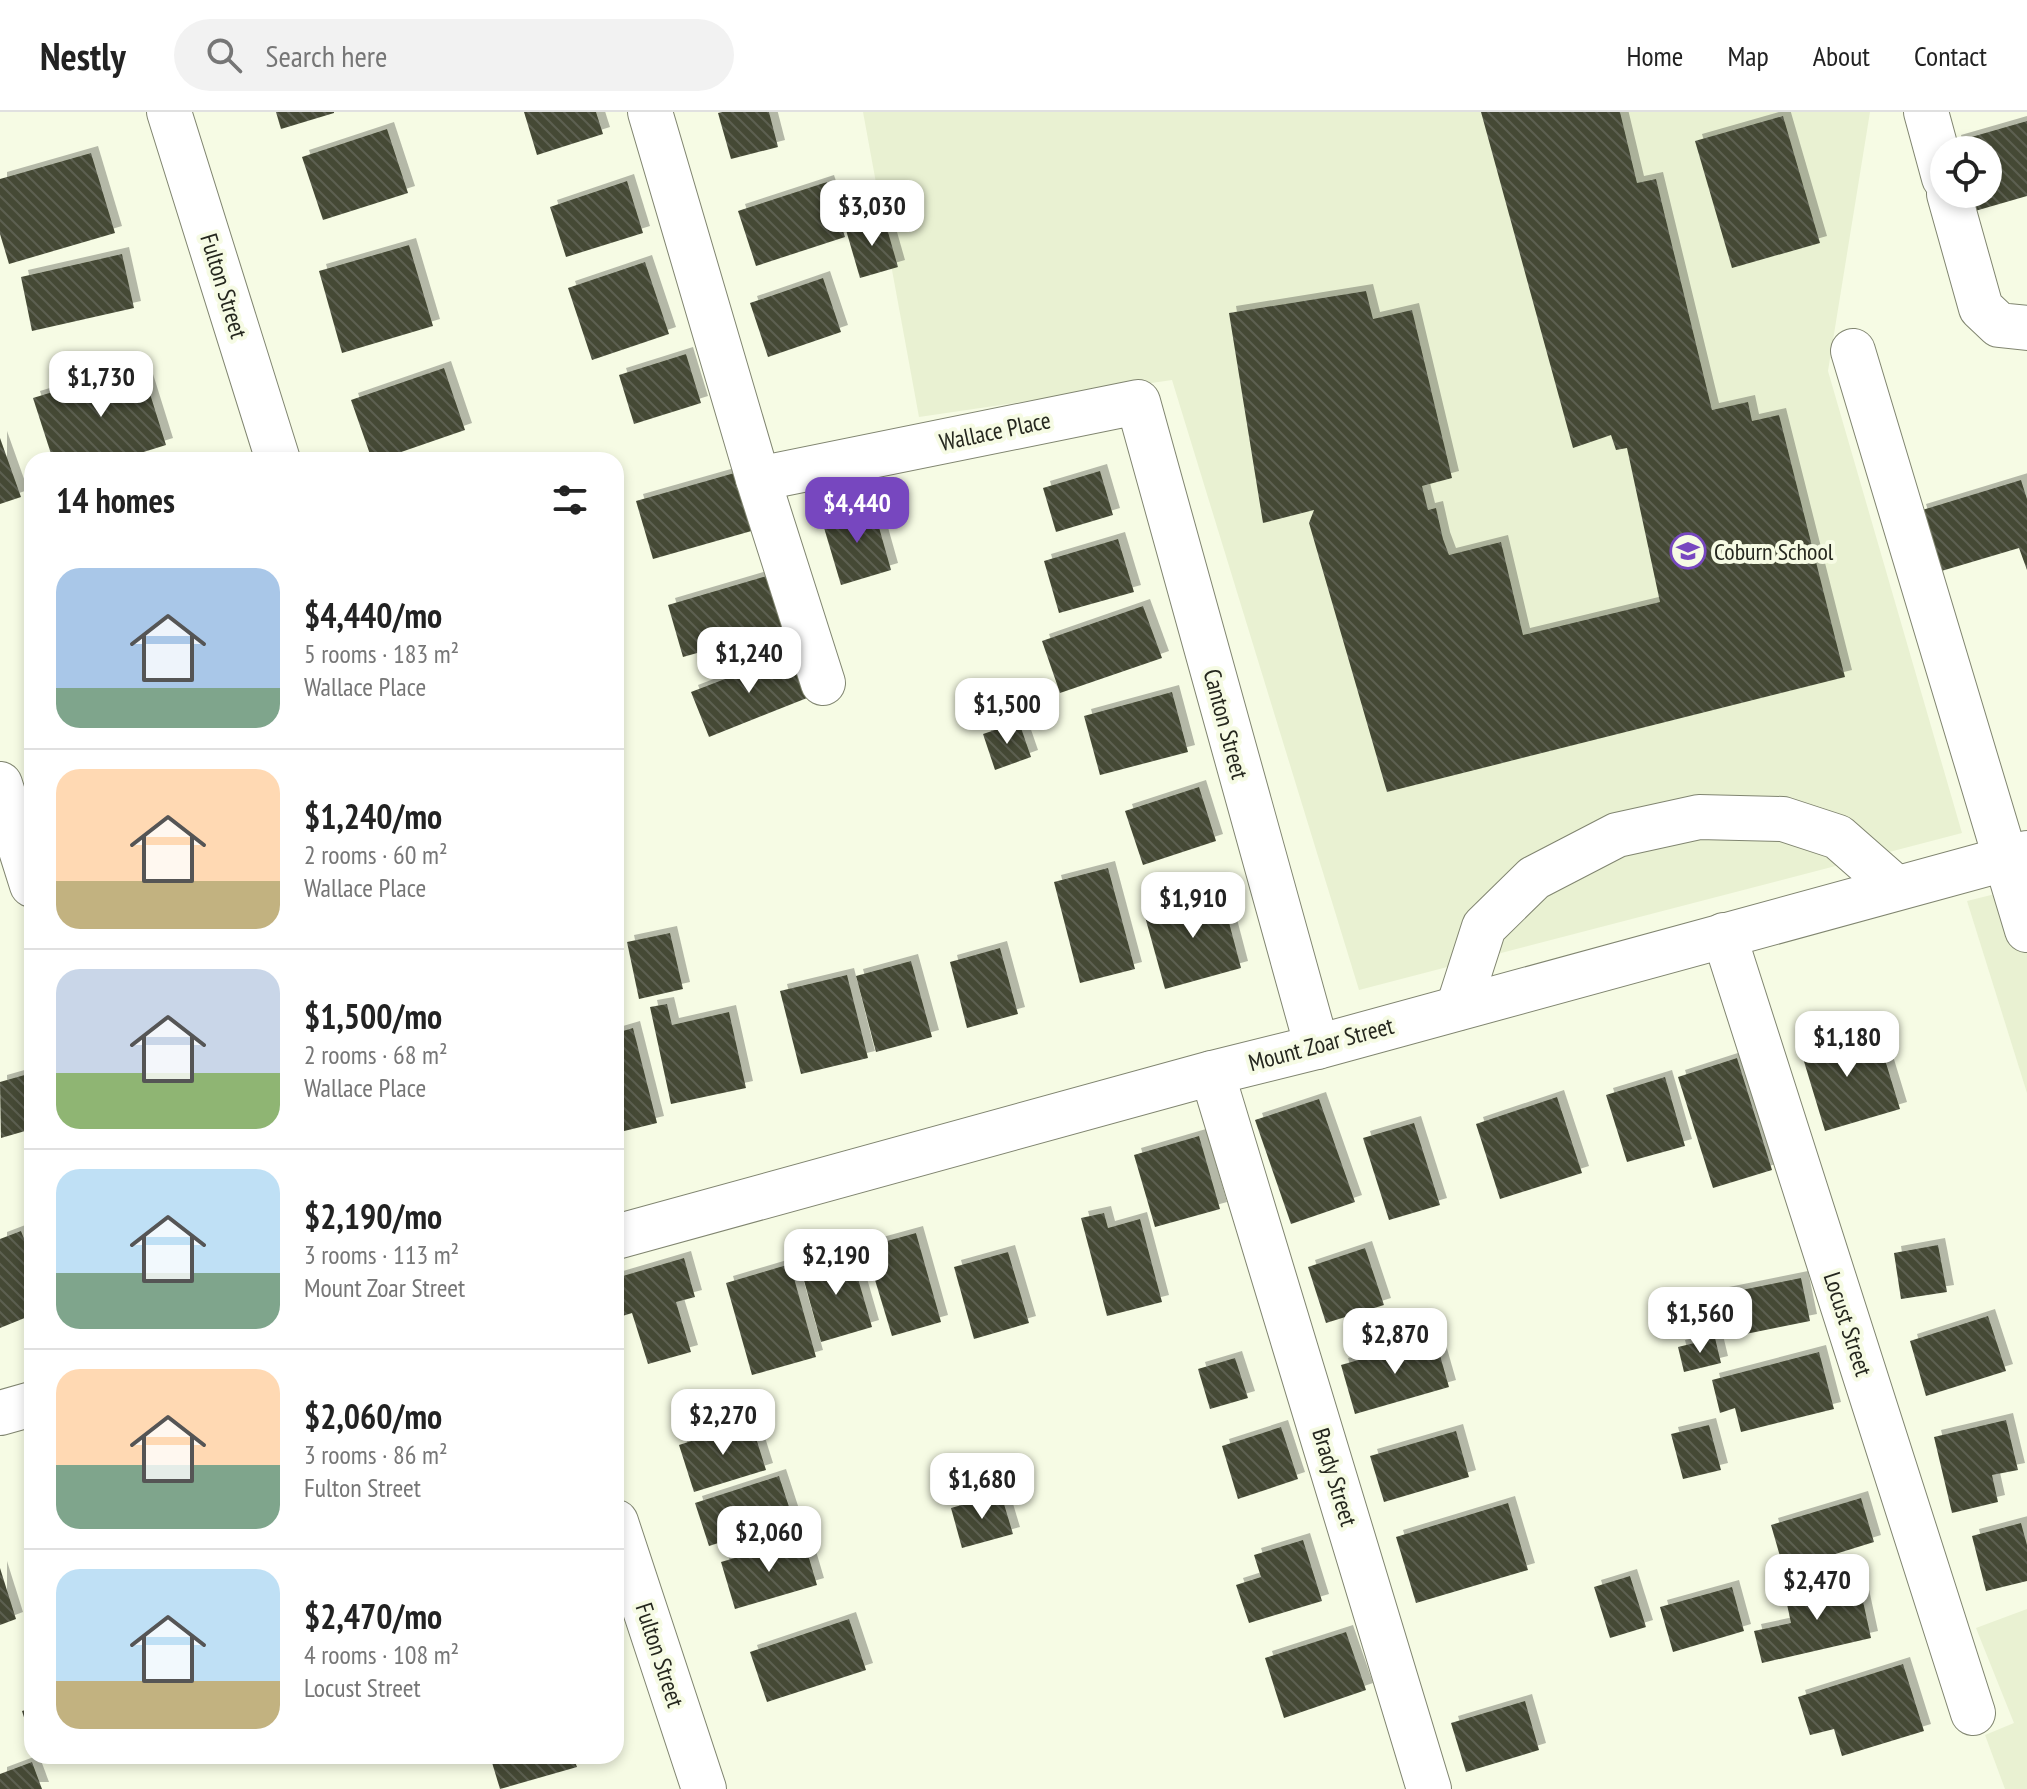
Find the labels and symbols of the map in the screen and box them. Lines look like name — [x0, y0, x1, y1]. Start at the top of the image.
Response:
pin: $3,030 — [807, 180, 937, 248]
street label: Fulton Street — [193, 230, 255, 343]
pin: $1,730 — [36, 351, 166, 419]
street label: Wallace Place — [937, 404, 1053, 458]
pin: $4,440 — [792, 477, 922, 545]
school or university icon: Coburn School — [1669, 532, 1707, 570]
place label: Coburn School — [1714, 536, 1834, 567]
pin: $1,240 — [684, 627, 814, 695]
street label: Canton Street — [1196, 665, 1256, 783]
pin: $1,500 — [942, 678, 1072, 746]
pin: $1,910 — [1128, 872, 1258, 940]
street label: Mount Zoar Street — [1245, 1010, 1397, 1078]
pin: $1,180 — [1782, 1011, 1912, 1079]
pin: $2,190 — [771, 1229, 901, 1297]
street label: Locust Street — [1817, 1268, 1880, 1380]
pin: $1,560 — [1635, 1287, 1765, 1355]
pin: $2,870 — [1330, 1308, 1460, 1376]
pin: $2,270 — [658, 1389, 788, 1457]
street label: Brady Street — [1305, 1424, 1365, 1530]
pin: $1,680 — [917, 1453, 1047, 1521]
pin: $2,060 — [704, 1506, 834, 1574]
pin: $2,470 — [1752, 1554, 1882, 1622]
street label: Fulton Street — [629, 1599, 692, 1712]

